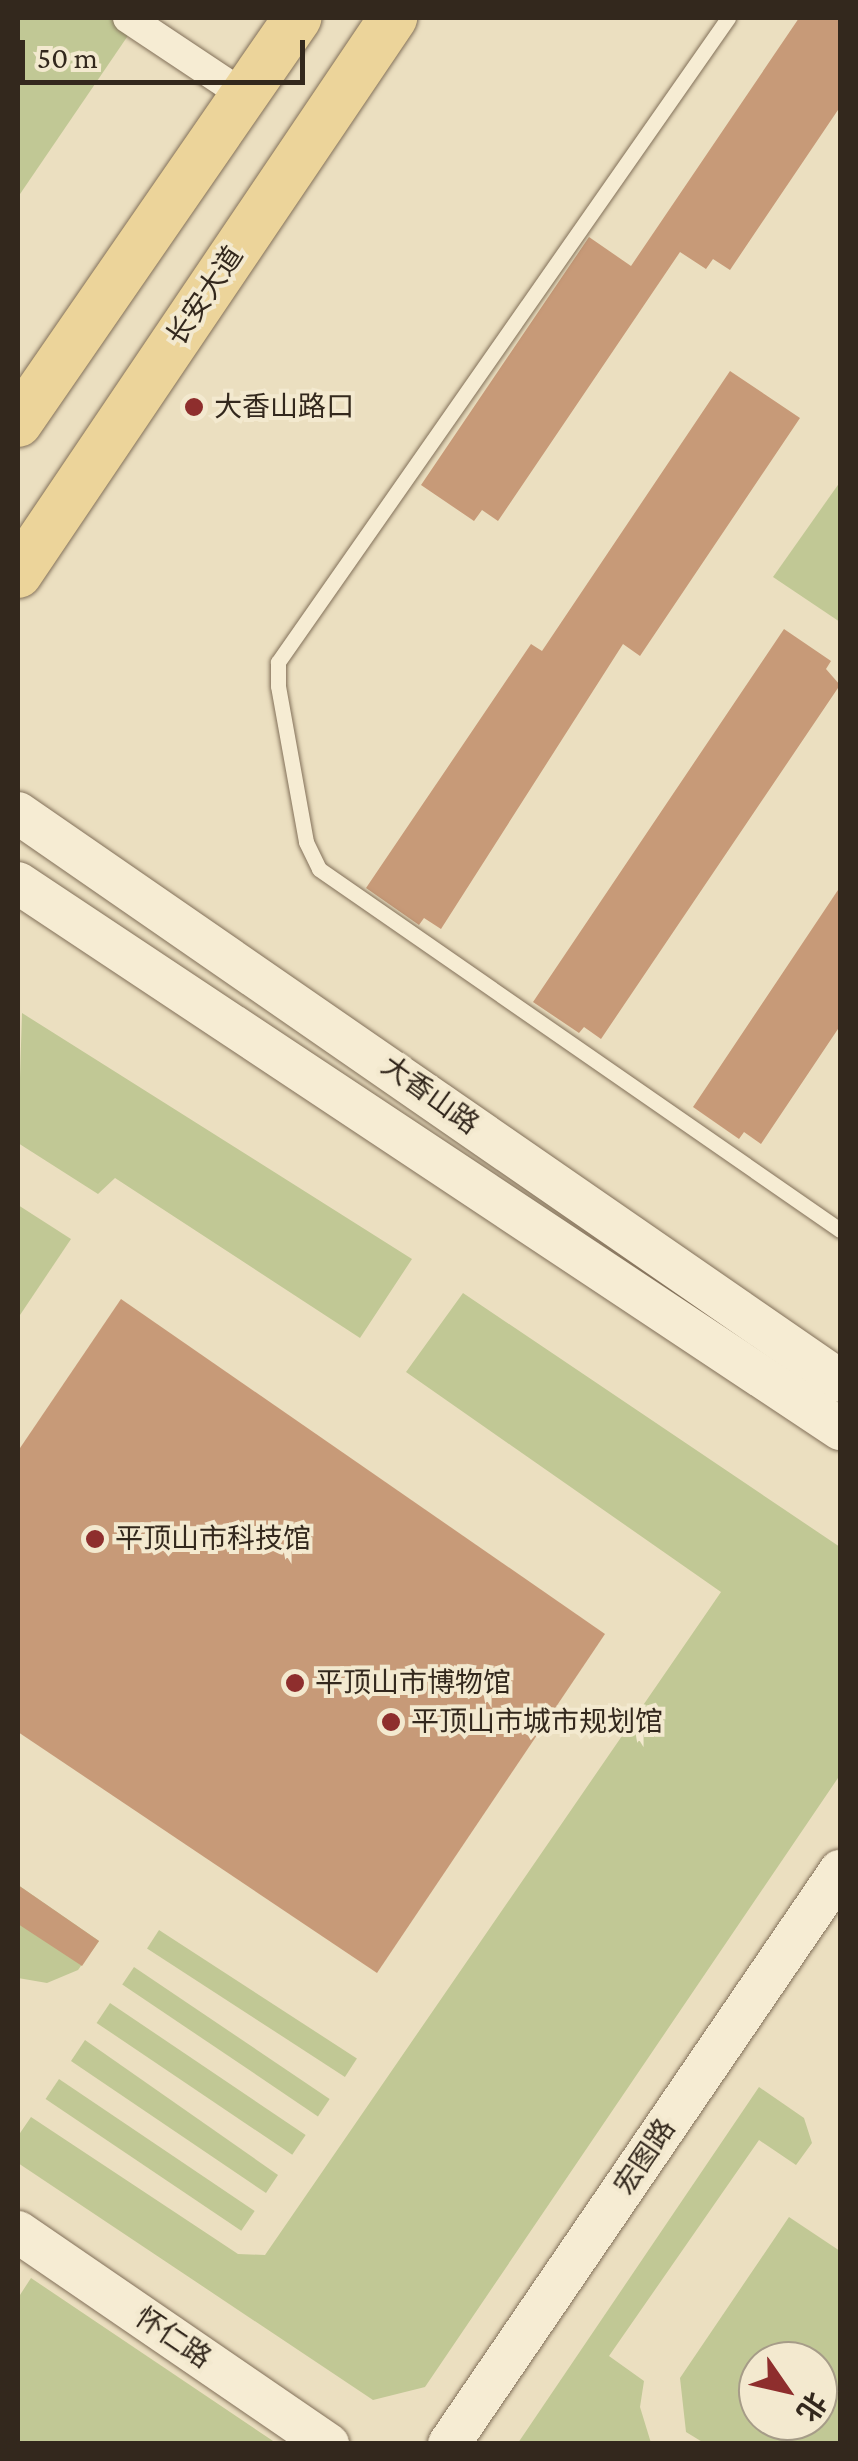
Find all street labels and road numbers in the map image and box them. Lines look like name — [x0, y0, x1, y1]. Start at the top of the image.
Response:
street label: 长安大道 — [160, 240, 250, 352]
street label: 大香山路 — [375, 1048, 485, 1142]
street label: 宏图路 — [608, 2113, 682, 2201]
street label: 怀仁路 — [129, 2301, 217, 2375]

